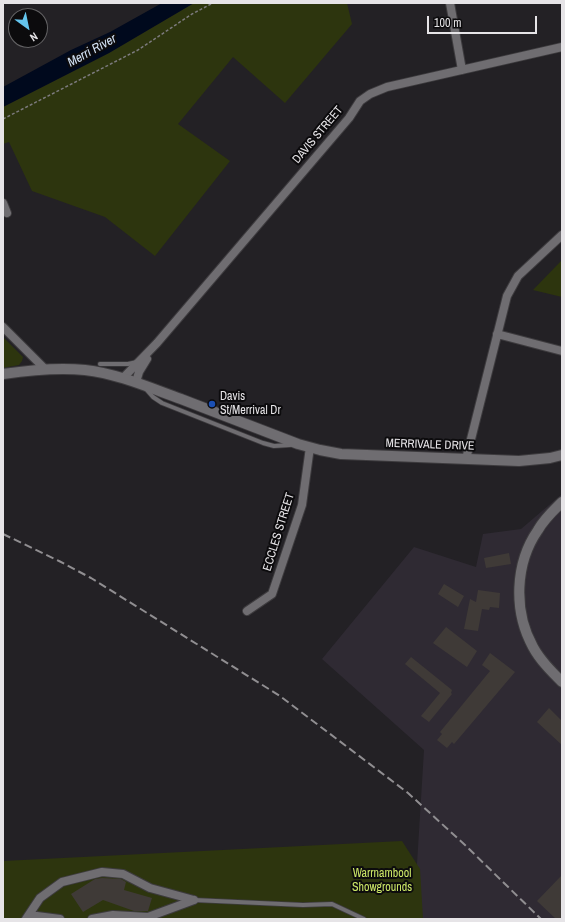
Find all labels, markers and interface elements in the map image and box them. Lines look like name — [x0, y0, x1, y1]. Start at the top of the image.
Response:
north arrow — [8, 8, 48, 48]
scale bar — [429, 8, 539, 34]
text: 100 m — [434, 15, 461, 31]
text: N — [27, 30, 41, 45]
water label: Merri River — [65, 31, 119, 71]
street label: DAVIS STREET — [290, 103, 346, 167]
place label: Davis St/Merrival Dr — [220, 390, 281, 418]
marker: Davis St/Merrival Dr — [207, 399, 217, 409]
street label: MERRIVALE DRIVE — [385, 436, 475, 454]
street label: ECCLES STREET — [260, 491, 298, 573]
park label: Warrnambool Showgrounds — [352, 867, 412, 895]

